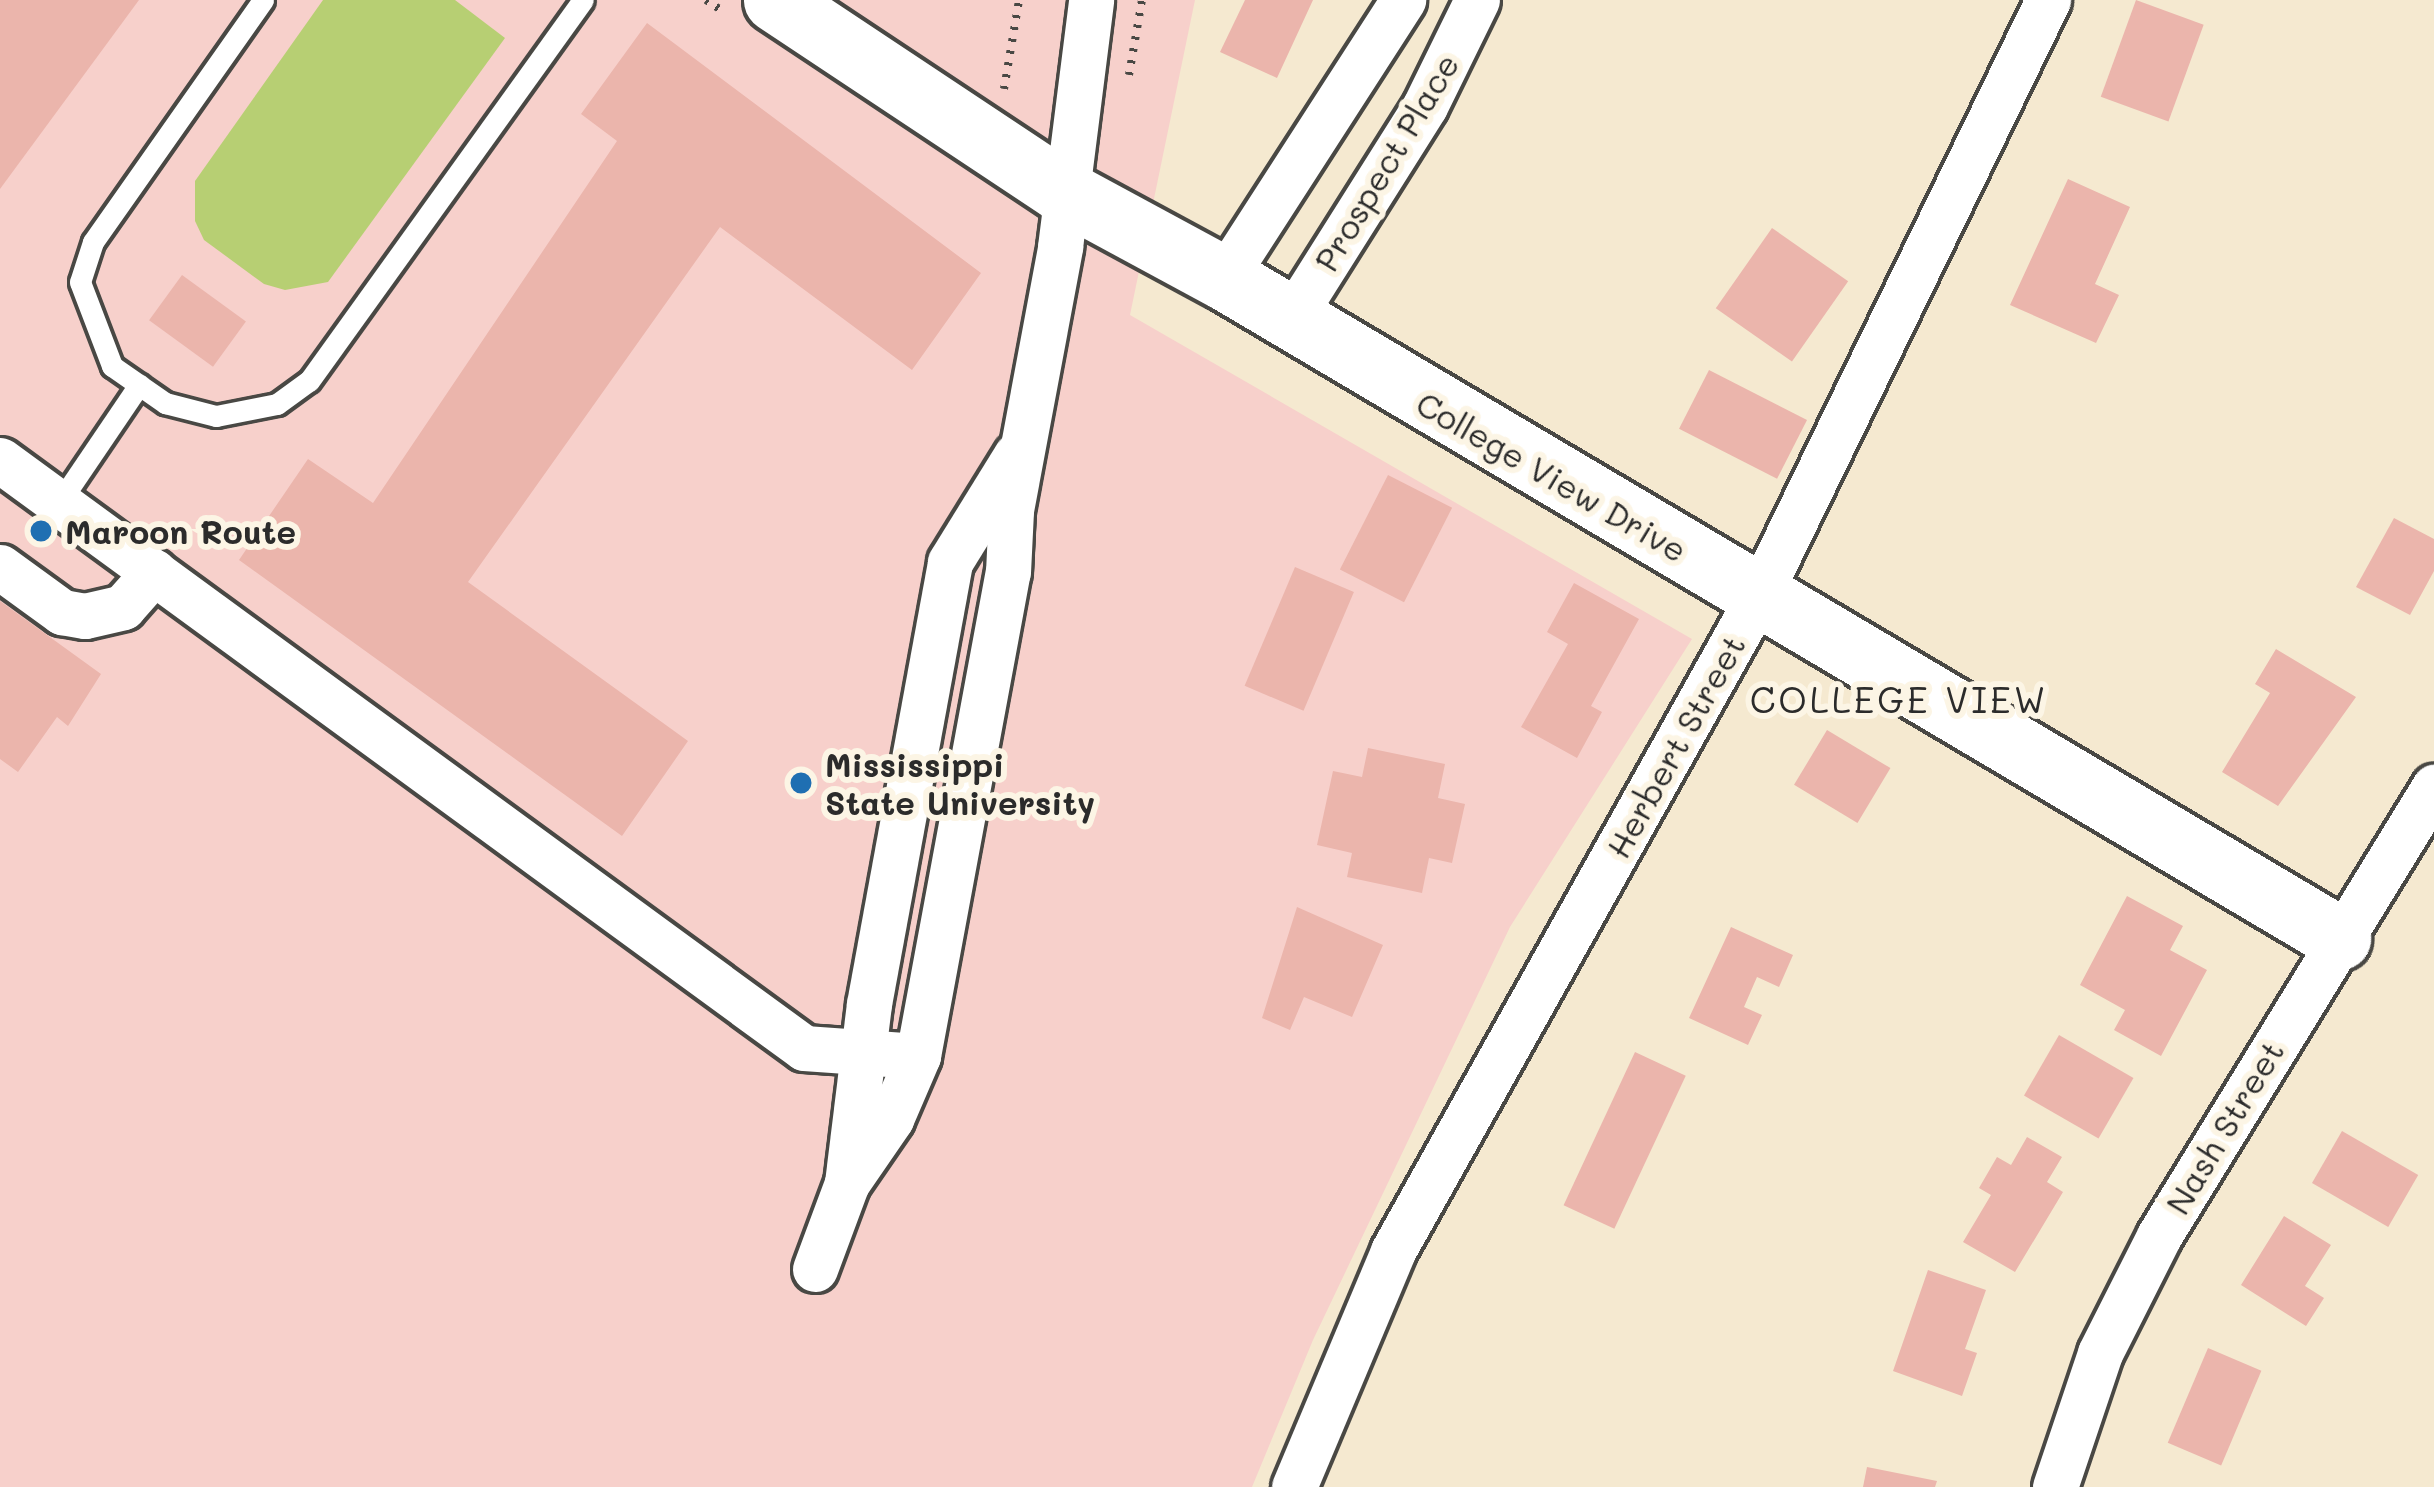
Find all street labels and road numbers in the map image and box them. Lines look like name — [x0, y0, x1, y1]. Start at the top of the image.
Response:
street label: Prospect Place — [1306, 46, 1466, 278]
street label: College View Drive — [1410, 383, 1694, 569]
street label: Herbert Street — [1597, 628, 1753, 864]
street label: Nash Street — [2157, 1033, 2291, 1221]

